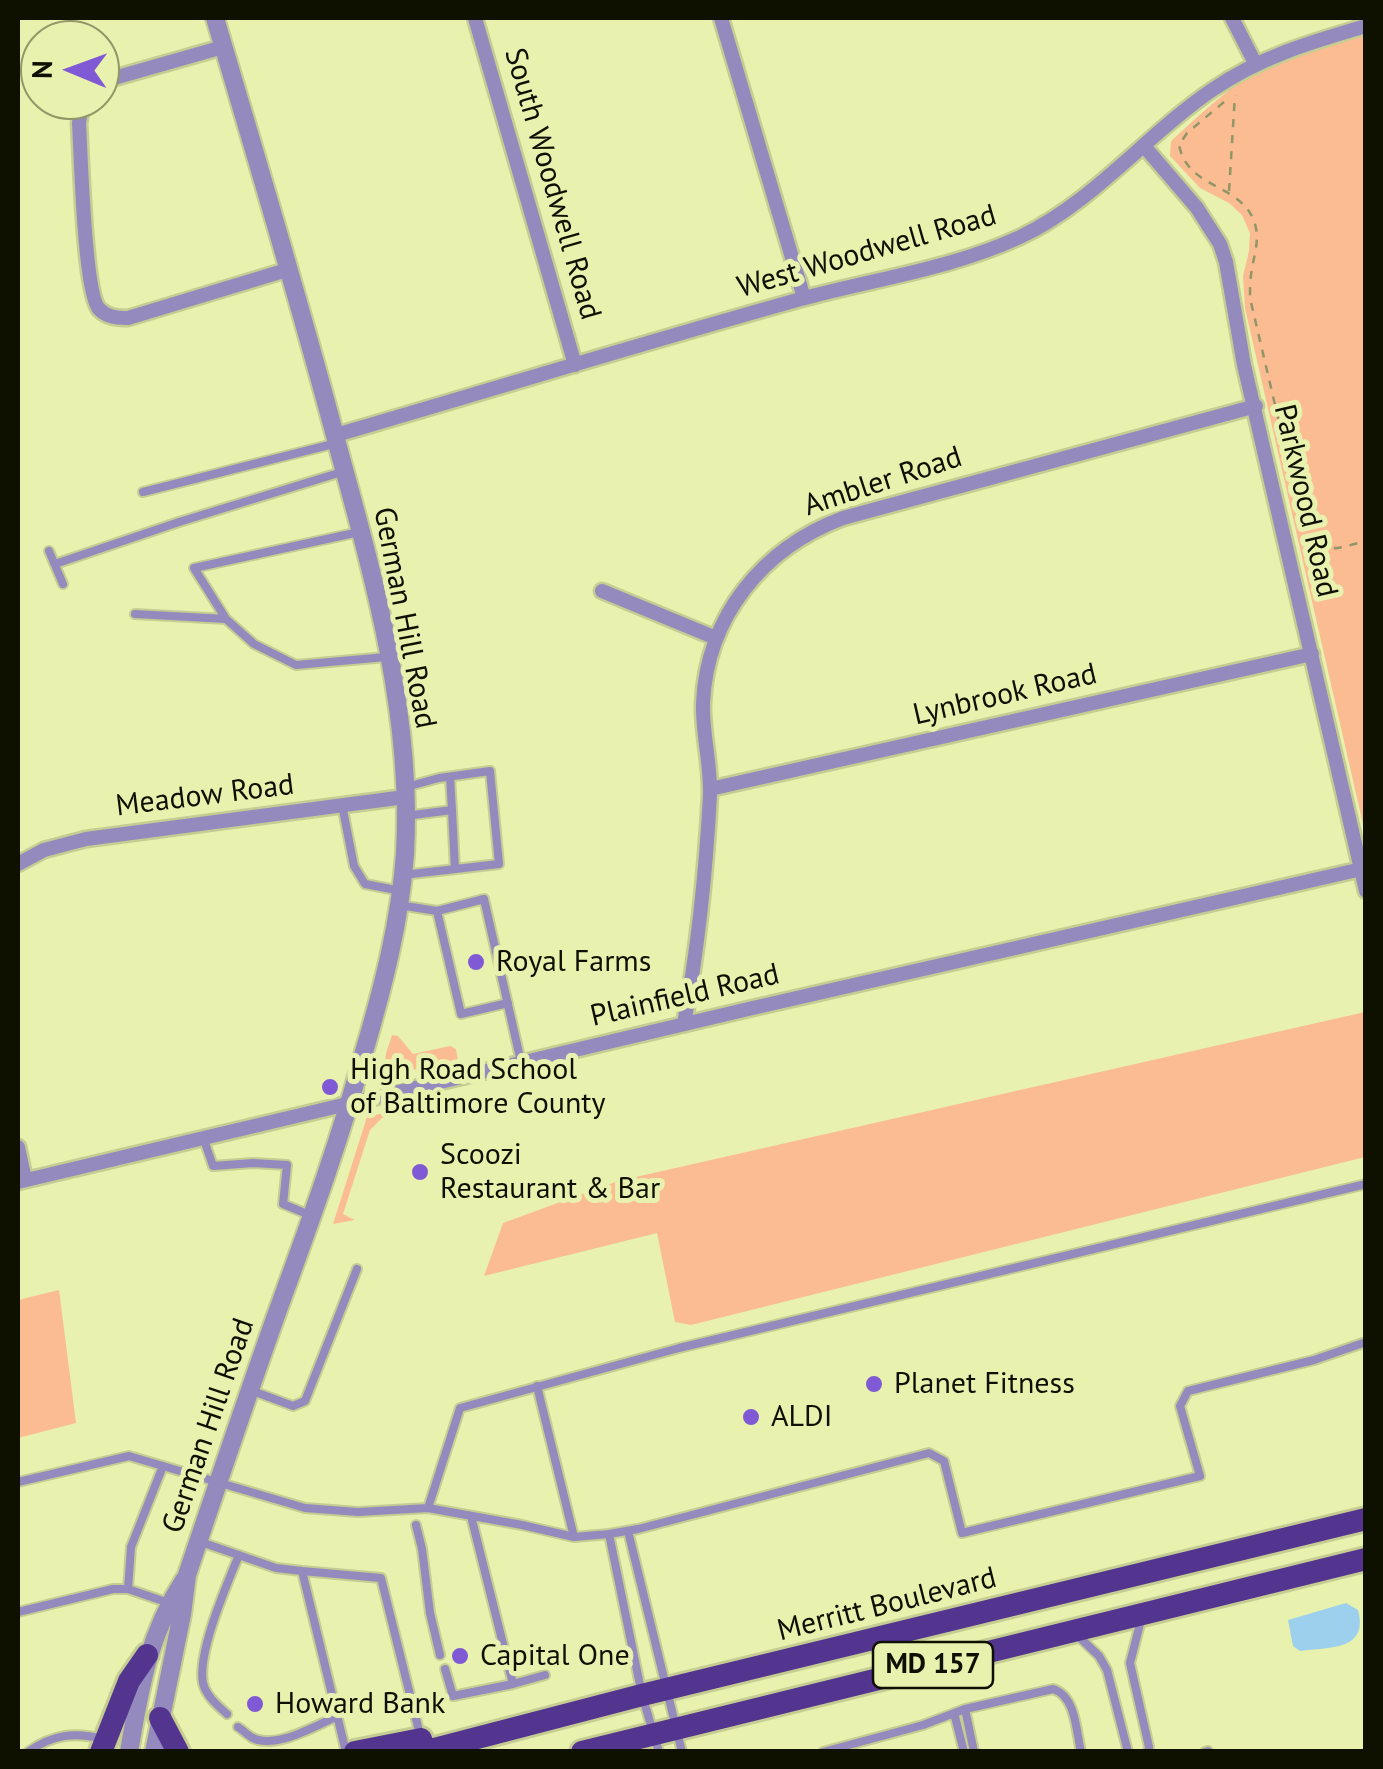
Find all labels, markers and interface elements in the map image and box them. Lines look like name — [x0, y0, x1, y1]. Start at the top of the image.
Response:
north arrow — [20, 20, 120, 120]
street label: South Woodwell Road — [496, 44, 608, 324]
text: N — [23, 60, 60, 79]
street label: West Woodwell Road — [733, 198, 1001, 306]
street label: Parkwood Road — [1265, 401, 1345, 601]
street label: Ambler Road — [800, 440, 966, 524]
street label: German Hill Road — [365, 504, 443, 732]
street label: Lynbrook Road — [910, 656, 1100, 734]
street label: Meadow Road — [114, 767, 296, 825]
place label: Royal Farms — [496, 944, 651, 980]
marker: Royal Farms — [465, 951, 487, 973]
street label: Plainfield Road — [587, 957, 783, 1035]
place label: High Road School of Baltimore County — [350, 1052, 605, 1122]
marker: High Road School of Baltimore County — [319, 1076, 341, 1098]
place label: Scoozi Restaurant & Bar — [440, 1137, 660, 1208]
marker: Scoozi Restaurant & Bar — [409, 1161, 431, 1183]
street label: German Hill Road — [155, 1314, 263, 1538]
place label: Planet Fitness — [894, 1366, 1075, 1402]
marker: Planet Fitness — [863, 1373, 885, 1395]
place label: ALDI — [771, 1399, 832, 1435]
marker: ALDI — [740, 1406, 762, 1428]
street label: Merritt Boulevard — [774, 1560, 1000, 1650]
place label: Capital One — [480, 1638, 630, 1674]
road number: MD 157 — [873, 1642, 993, 1688]
marker: Capital One — [449, 1645, 471, 1667]
place label: Howard Bank — [275, 1686, 445, 1722]
marker: Howard Bank — [244, 1693, 266, 1715]

